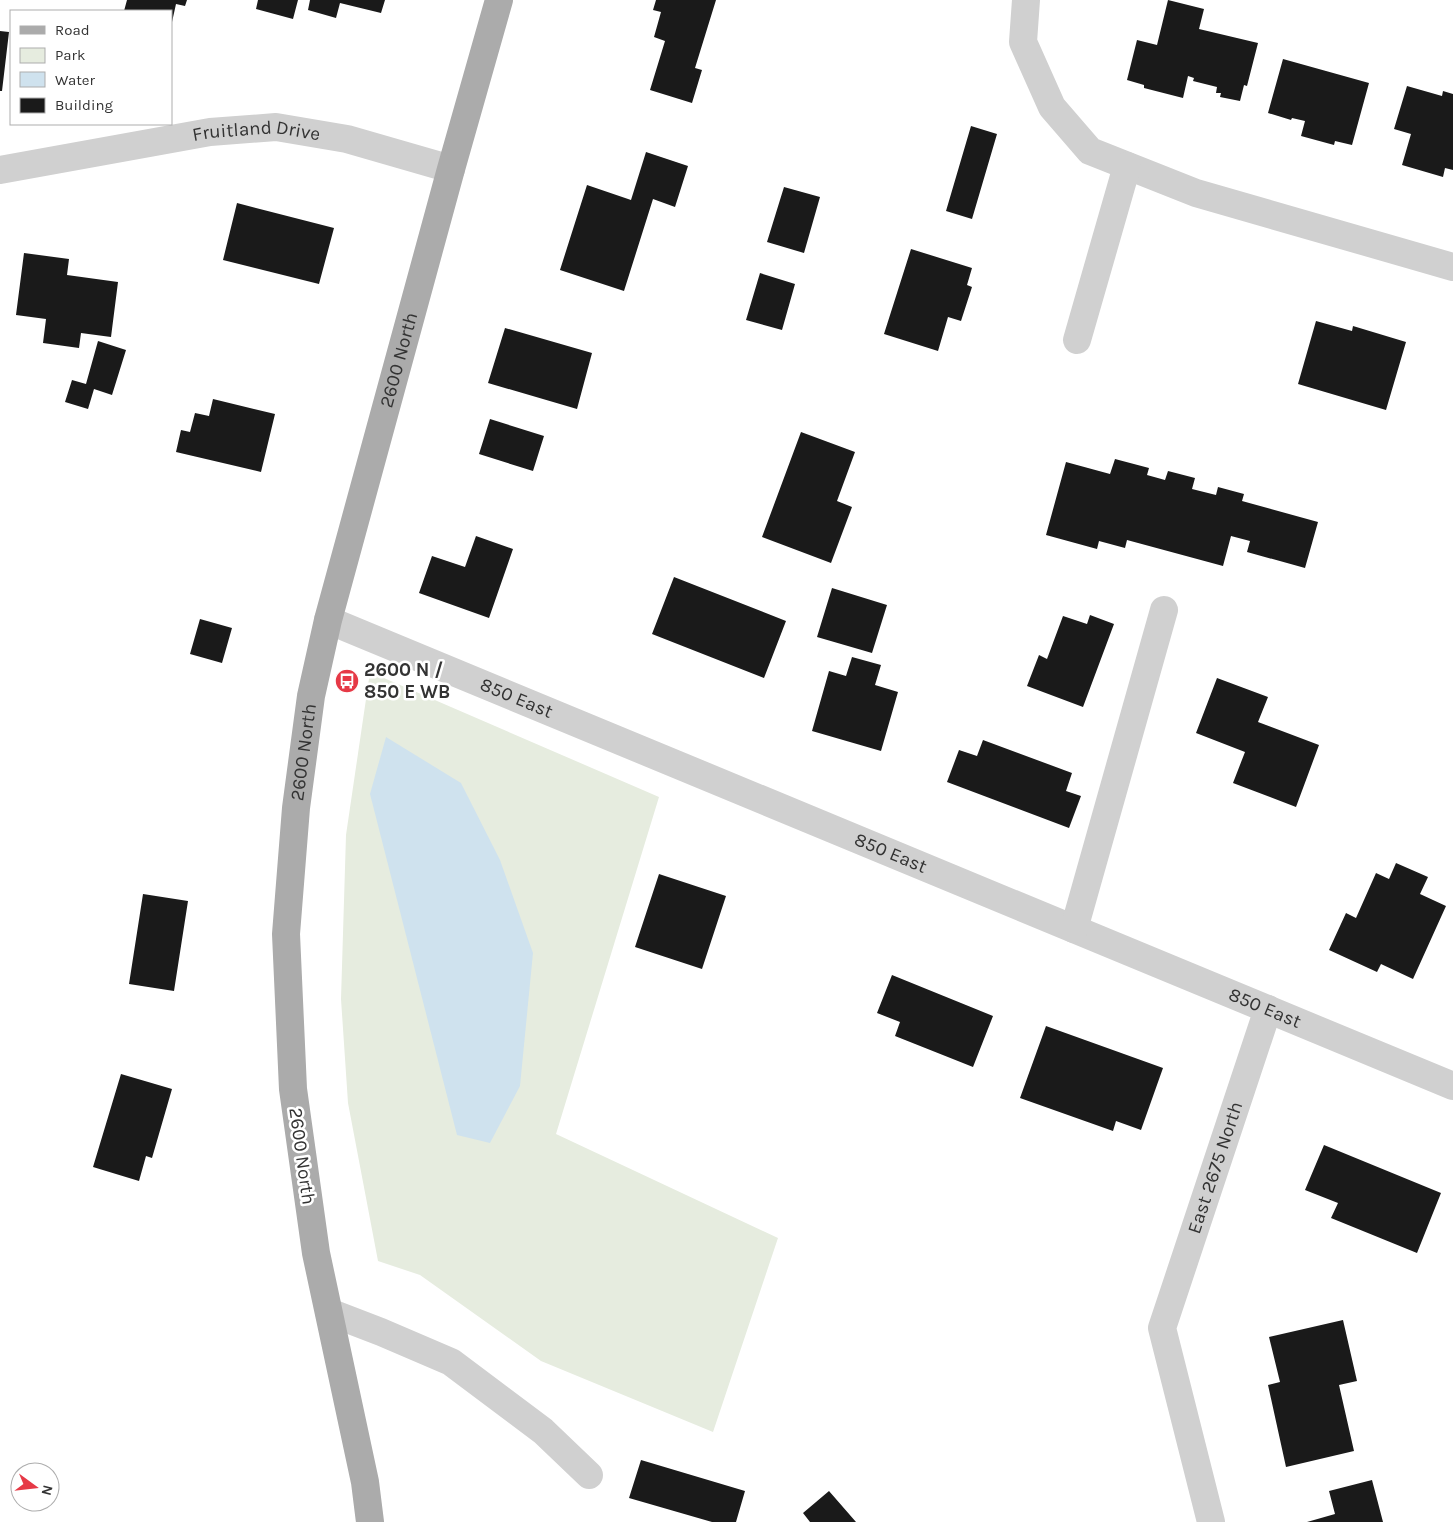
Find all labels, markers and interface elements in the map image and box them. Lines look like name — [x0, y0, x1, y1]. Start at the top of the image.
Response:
legend — [10, 10, 172, 125]
text: Road — [55, 21, 90, 39]
text: Park — [55, 46, 85, 64]
text: Water — [55, 71, 96, 89]
text: Building — [55, 96, 113, 114]
street label: Fruitland Drive — [191, 116, 322, 146]
street label: 2600 North — [375, 310, 422, 410]
place label: 2600 N / 850 E WB — [364, 659, 450, 703]
bus stop icon: 2600 N / 850 E WB — [334, 668, 360, 694]
street label: 850 East — [477, 673, 556, 723]
street label: 2600 North — [286, 702, 321, 802]
street label: 850 East — [851, 828, 930, 878]
street label: 850 East — [1225, 983, 1304, 1033]
street label: East 2675 North — [1183, 1099, 1247, 1237]
street label: 2600 North — [284, 1106, 320, 1206]
north arrow — [10, 1462, 60, 1512]
text: N — [38, 1483, 57, 1497]

